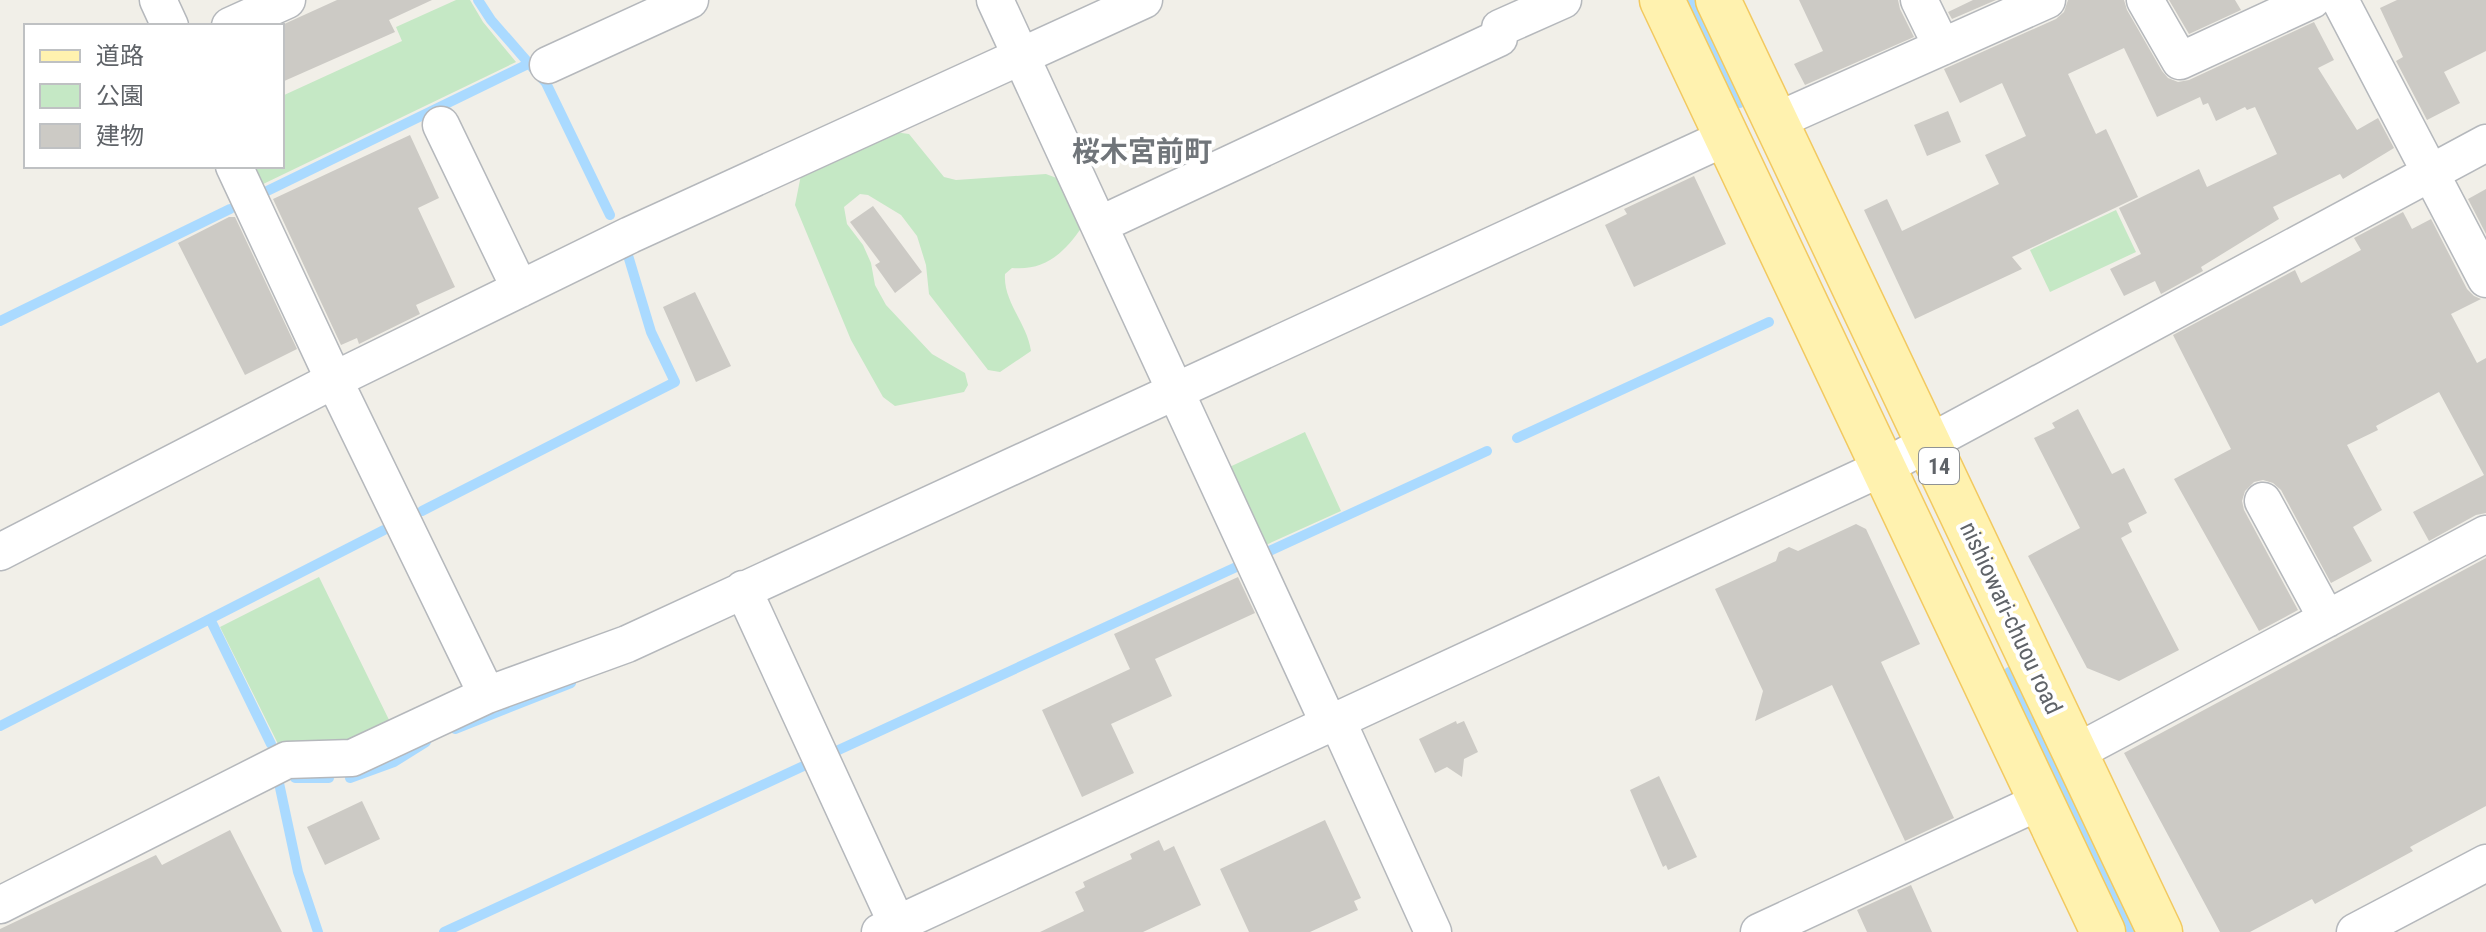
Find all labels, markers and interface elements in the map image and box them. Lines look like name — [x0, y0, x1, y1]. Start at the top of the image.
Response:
legend — [24, 24, 284, 168]
text: 道路 — [96, 42, 144, 70]
text: 公園 — [96, 82, 144, 110]
text: 建物 — [96, 122, 144, 150]
district label: 桜木宮前町 — [1072, 135, 1212, 168]
road number: 14 — [1919, 448, 1959, 484]
street label: nishiowari-chuou road — [1954, 517, 2068, 719]

